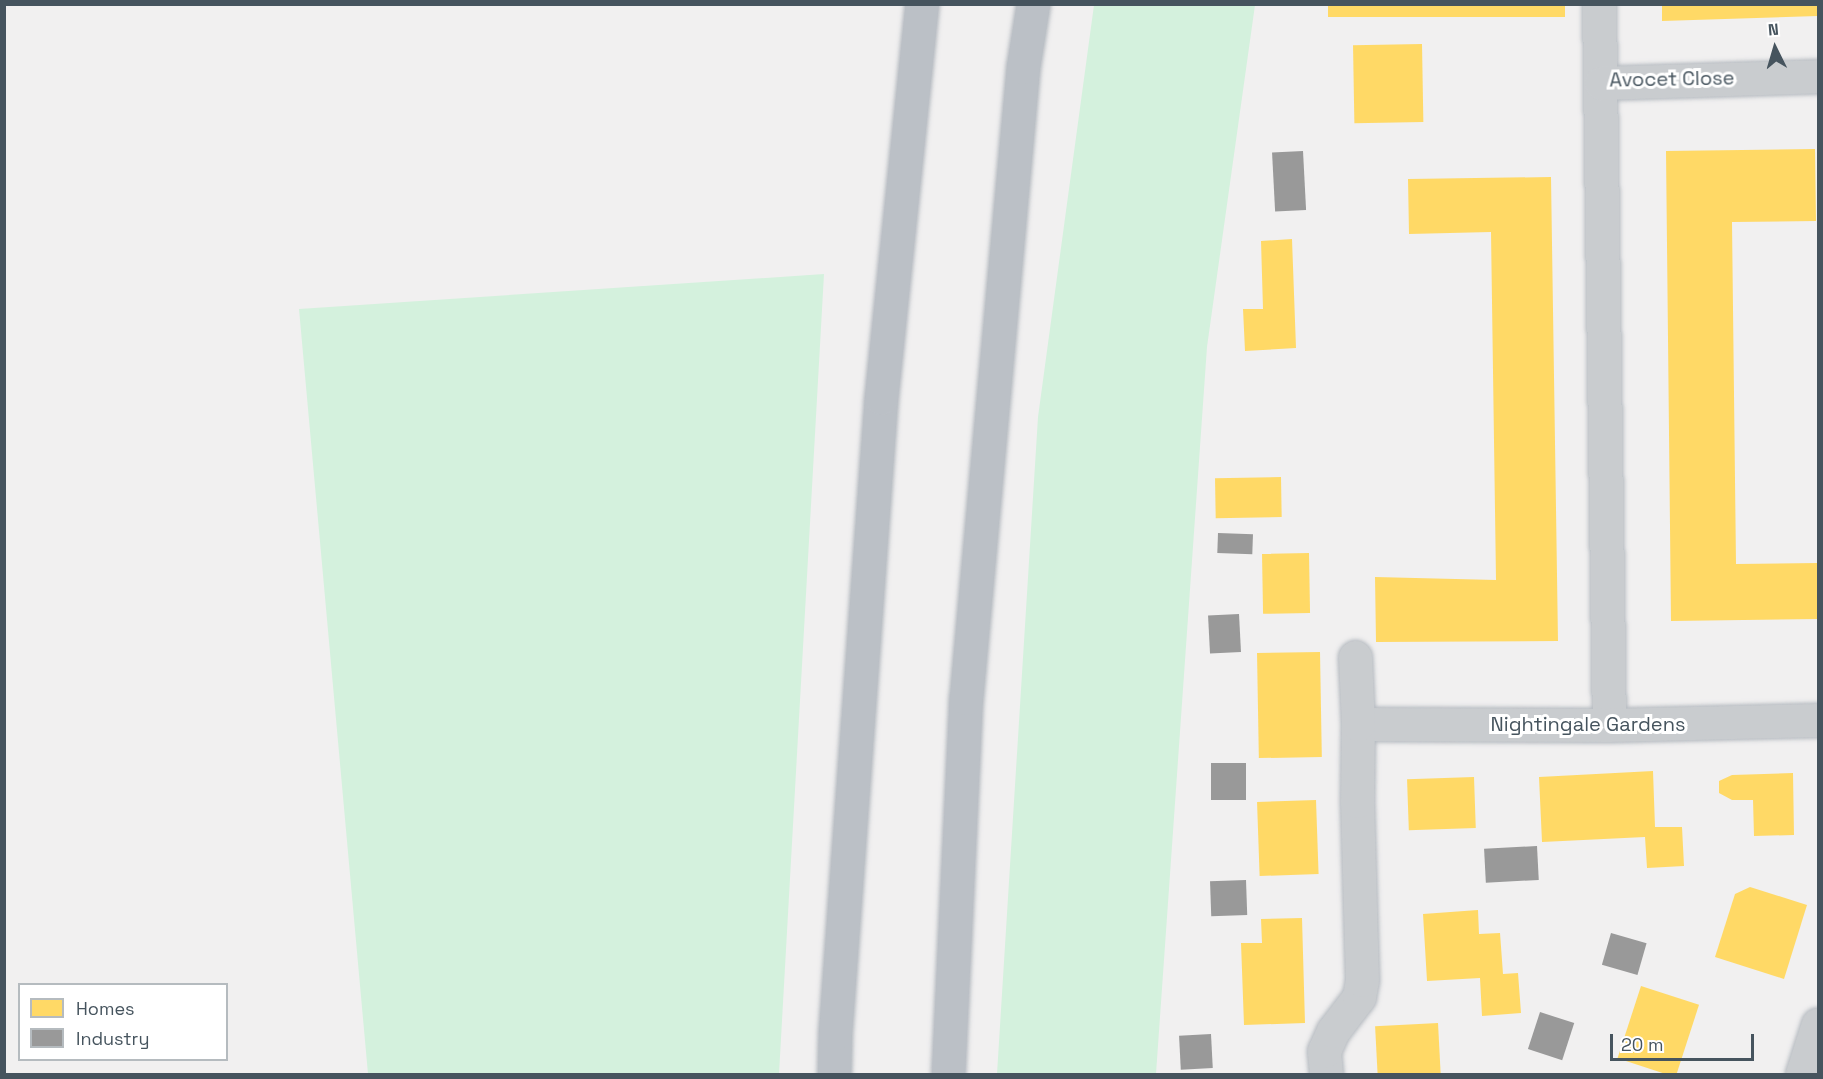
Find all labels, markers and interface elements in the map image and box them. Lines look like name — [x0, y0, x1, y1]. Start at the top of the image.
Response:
north arrow — [1745, 18, 1805, 78]
text: N — [1767, 19, 1780, 40]
street label: Avocet Close — [1609, 66, 1735, 92]
street label: Nightingale Gardens — [1491, 712, 1685, 736]
legend — [18, 983, 228, 1061]
text: Homes — [76, 997, 135, 1020]
scale bar — [1613, 1022, 1757, 1060]
text: Industry — [76, 1027, 149, 1050]
text: 20 m — [1621, 1033, 1664, 1056]

